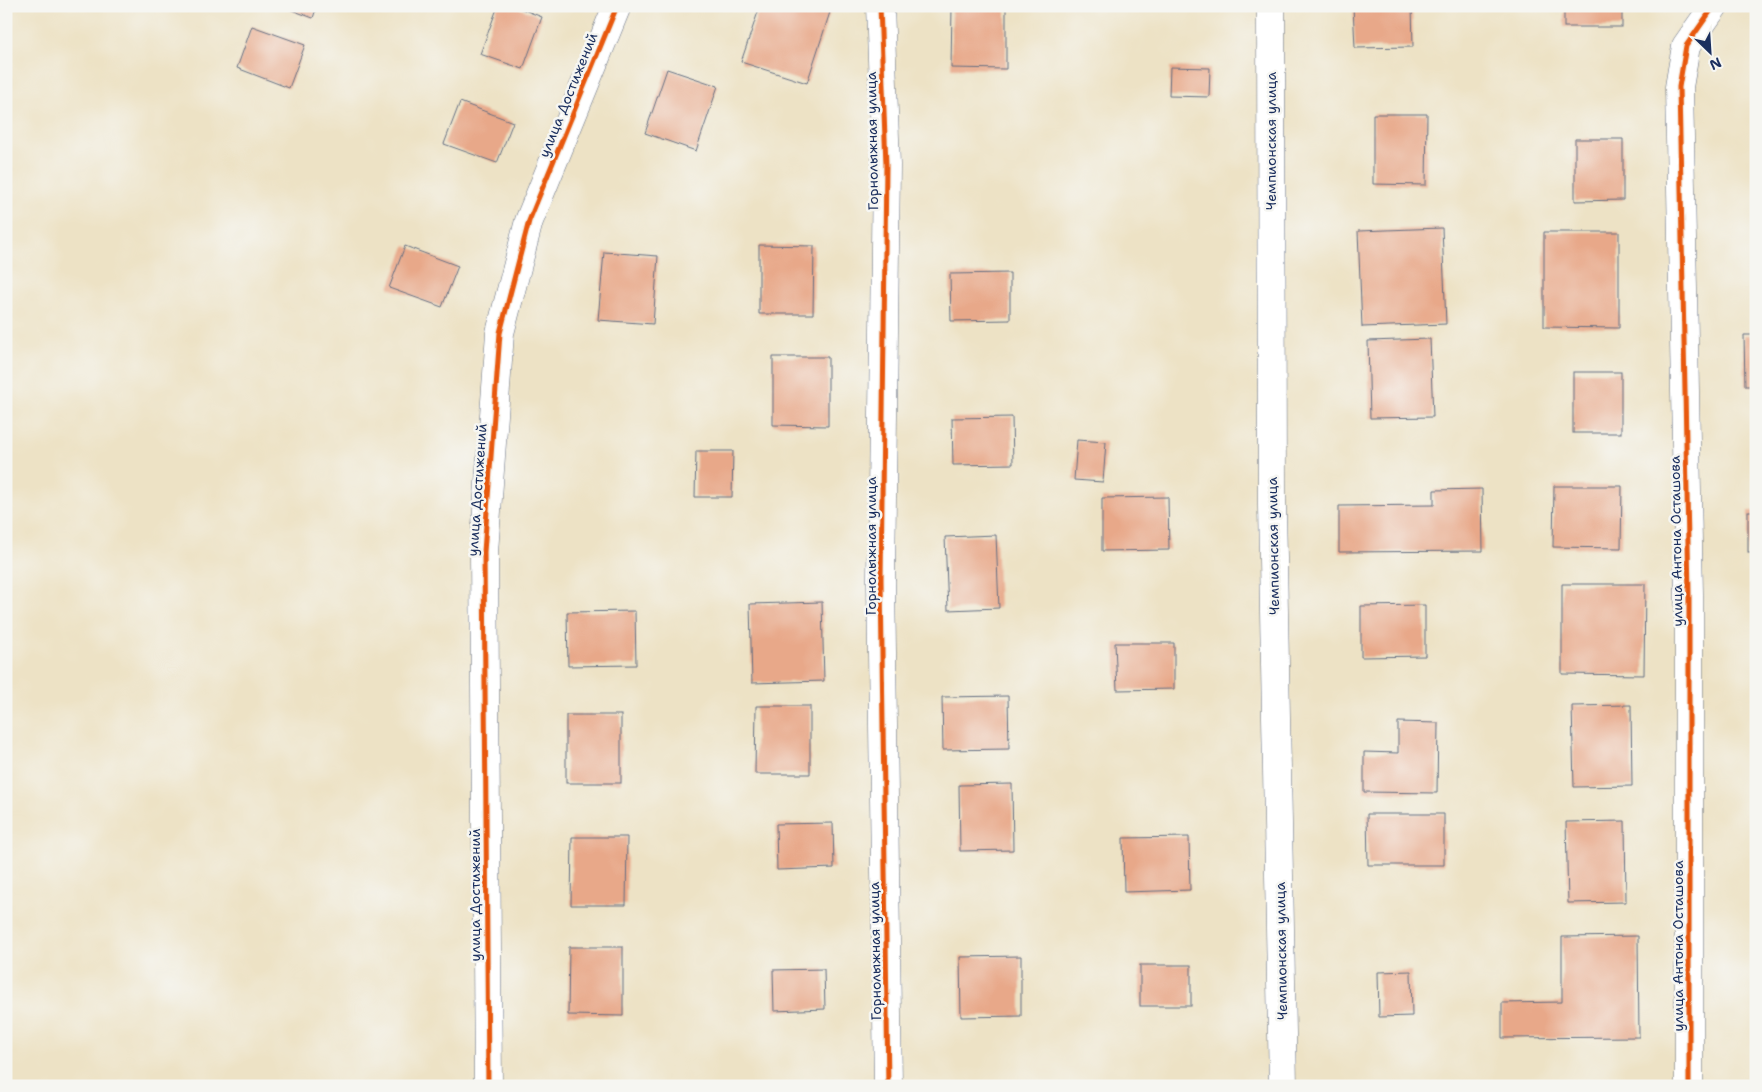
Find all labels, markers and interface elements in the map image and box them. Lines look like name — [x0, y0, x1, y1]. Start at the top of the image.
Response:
north arrow — [1684, 28, 1734, 78]
street label: улица Достижений — [535, 30, 601, 160]
text: N — [1707, 53, 1724, 74]
street label: Горнолыжная улица — [862, 71, 882, 210]
street label: Чемпионская улица — [1262, 72, 1280, 210]
street label: улица Достижений — [463, 423, 491, 557]
street label: улица Антона Осташова — [1666, 455, 1686, 627]
street label: Горнолыжная улица — [862, 476, 880, 615]
street label: Чемпионская улица — [1263, 476, 1283, 615]
street label: улица Достижений — [466, 828, 484, 962]
street label: улица Антона Осташова — [1669, 860, 1687, 1032]
street label: Горнолыжная улица — [865, 881, 885, 1020]
street label: Чемпионская улица — [1271, 881, 1291, 1020]

